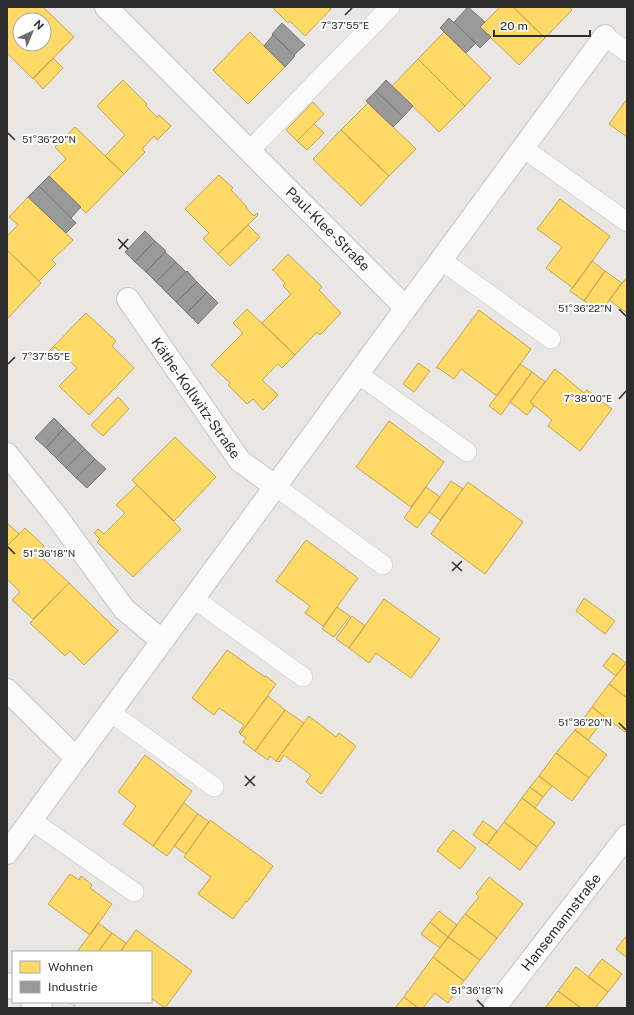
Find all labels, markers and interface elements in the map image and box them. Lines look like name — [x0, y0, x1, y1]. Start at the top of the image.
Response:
north arrow — [12, 12, 52, 52]
scale bar — [494, 12, 590, 38]
text: N — [32, 18, 46, 32]
text: 7°37'55"E — [321, 19, 369, 31]
text: 20 m — [500, 19, 528, 33]
text: 51°36'20"N — [22, 133, 76, 145]
street label: Paul-Klee-Straße — [283, 184, 373, 274]
text: 51°36'22"N — [558, 302, 612, 314]
street label: Käthe-Kollwitz-Straße — [148, 335, 244, 461]
text: 7°37'55"E — [22, 350, 70, 362]
text: 7°38'00"E — [564, 392, 612, 404]
text: 51°36'18"N — [23, 547, 75, 559]
text: 51°36'20"N — [558, 716, 612, 728]
street label: Hansemannstraße — [518, 870, 604, 974]
legend — [12, 951, 152, 1003]
text: Wohnen — [48, 960, 93, 974]
text: Industrie — [48, 980, 98, 994]
text: 51°36'18"N — [451, 984, 503, 996]

